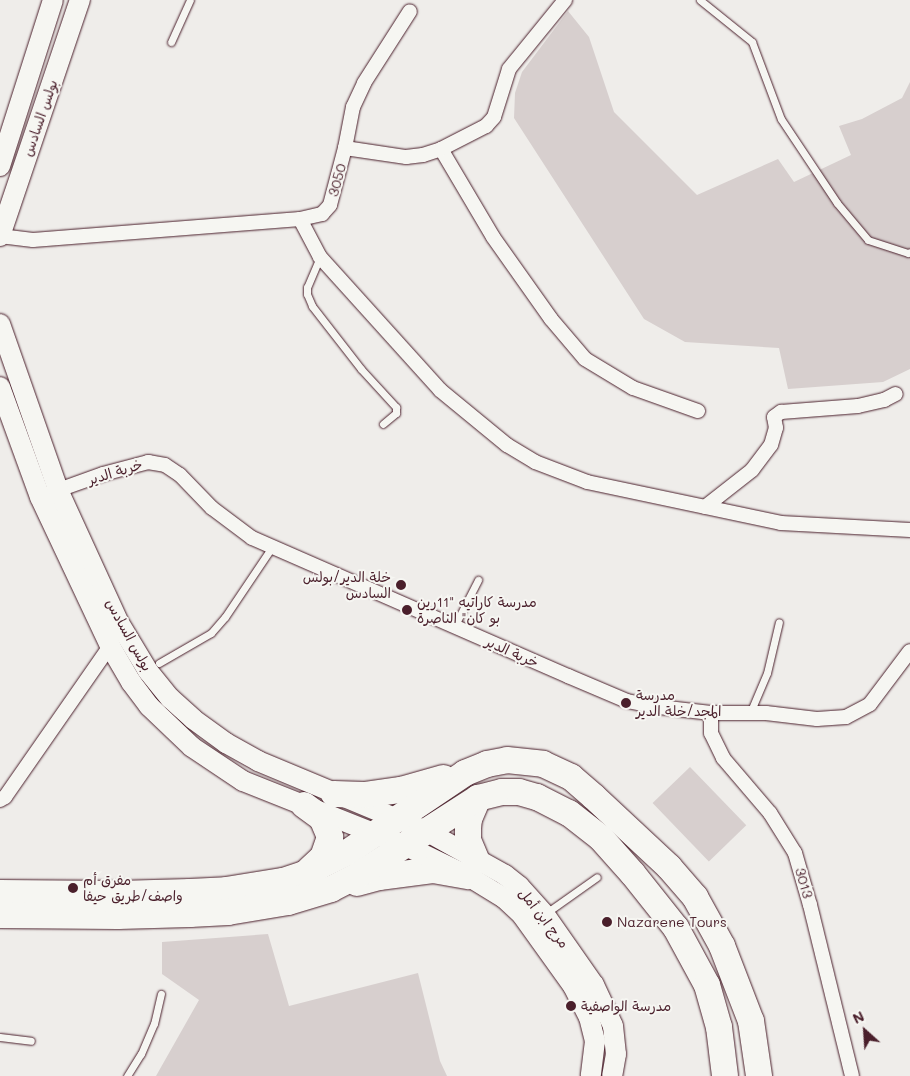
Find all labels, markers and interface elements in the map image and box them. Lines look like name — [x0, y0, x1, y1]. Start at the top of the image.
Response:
street label: بولس السادس — [19, 77, 61, 159]
street label: 3050 — [325, 162, 349, 198]
street label: خربة الدير — [86, 456, 144, 488]
place label: خلة الدير/بولس السادس — [303, 569, 391, 602]
marker: خلة الدير/بولس السادس — [395, 579, 407, 591]
place label: مدرسة كاراتيه "11رين بو كان" الناصرة — [417, 594, 537, 626]
street label: بولس السادس — [102, 596, 156, 674]
marker: مدرسة كاراتيه "11رين بو كان" الناصرة — [401, 604, 413, 616]
street label: خربة الدير — [483, 633, 541, 671]
place label: مدرسة المجد/خلة الدير — [636, 687, 721, 720]
marker: مدرسة المجد/خلة الدير — [620, 697, 632, 709]
street label: 3013 — [792, 866, 816, 900]
place label: مفرق أم واصف/طريق حيفا — [83, 872, 183, 904]
marker: مفرق أم واصف/طريق حيفا — [67, 882, 79, 894]
street label: مرج ابن أمل — [515, 885, 573, 951]
place label: Nazarene Tours — [617, 914, 727, 930]
marker: Nazarene Tours — [601, 916, 613, 928]
place label: مدرسة الواصفية — [581, 998, 671, 1014]
marker: مدرسة الواصفية — [565, 1000, 577, 1012]
north arrow — [840, 1006, 890, 1056]
text: N — [849, 1006, 867, 1028]

